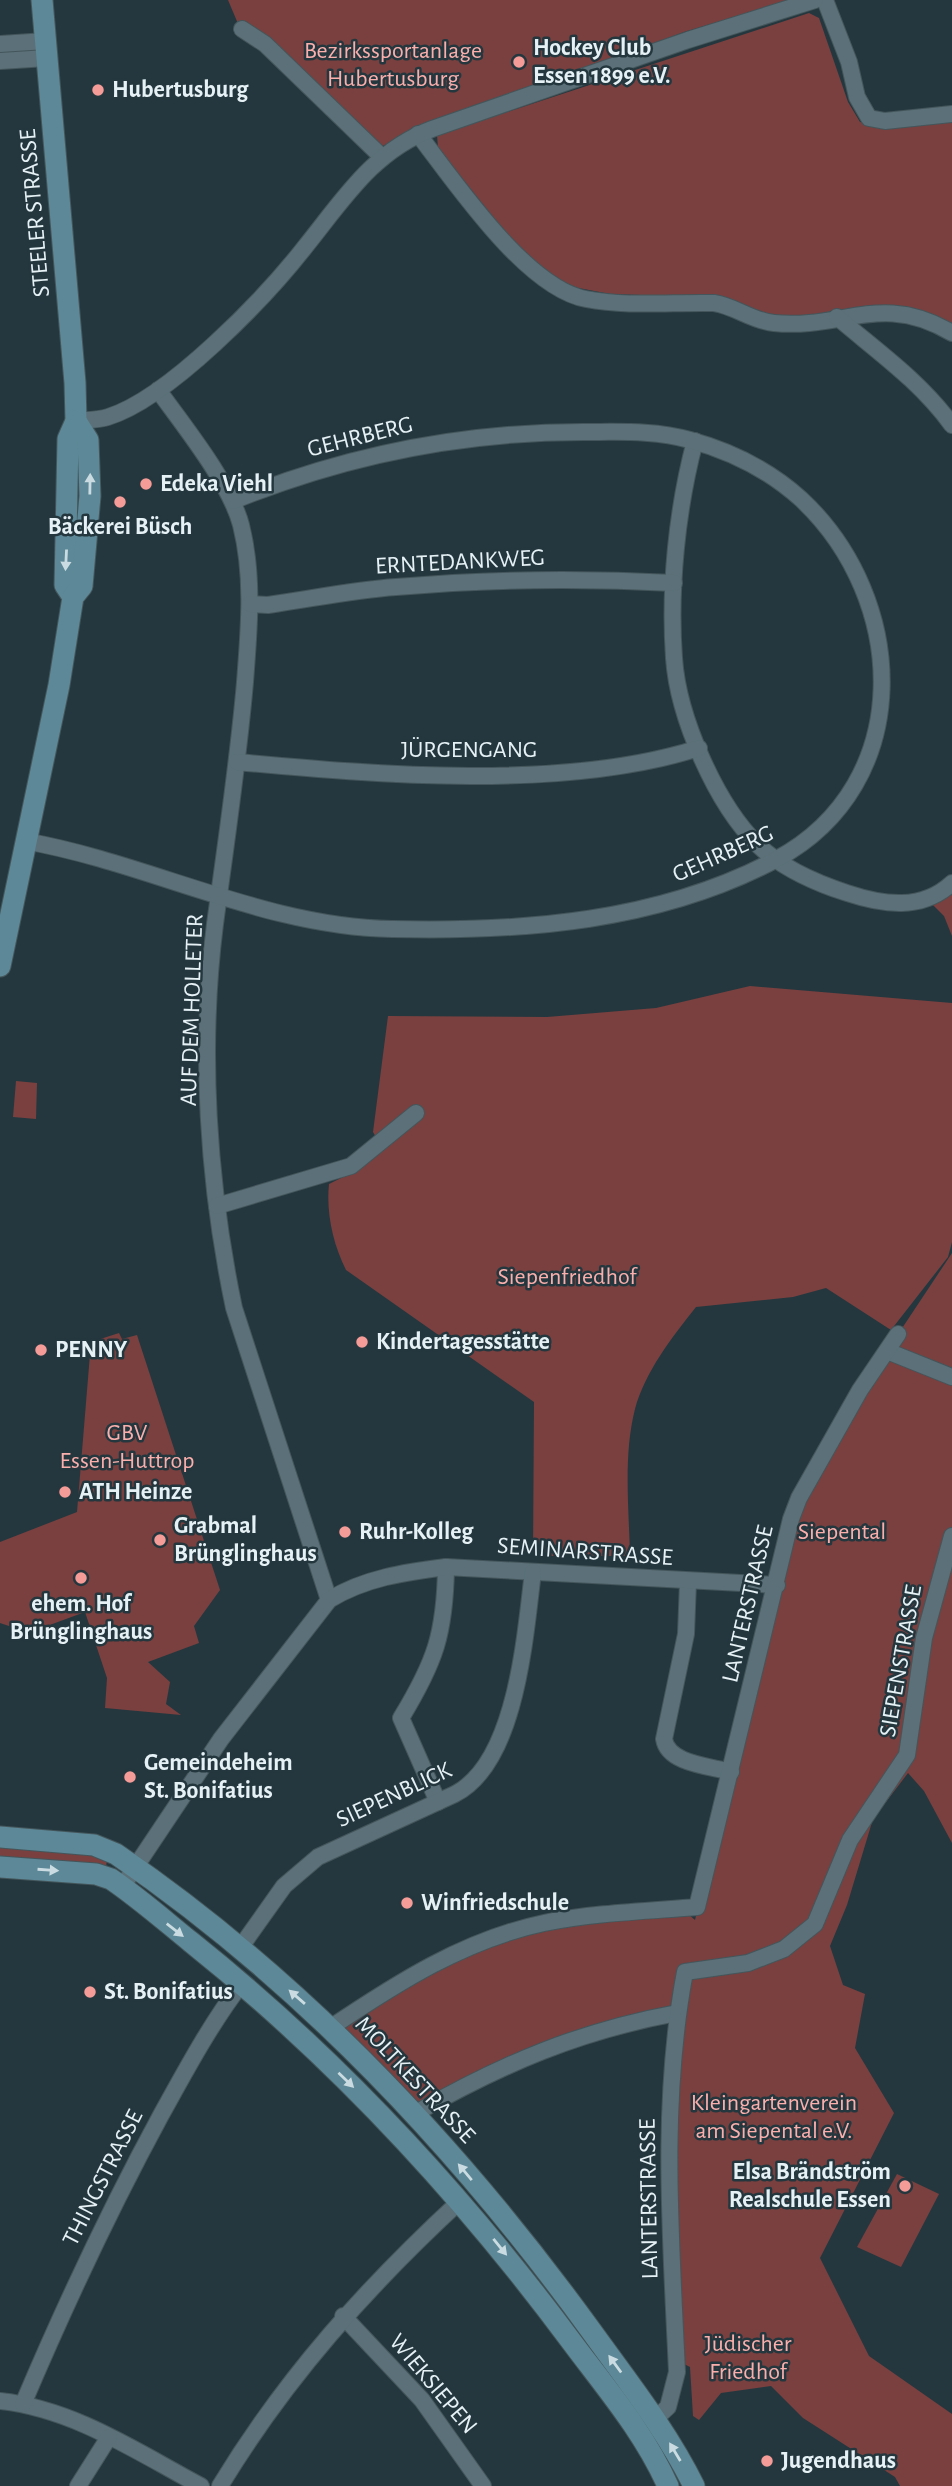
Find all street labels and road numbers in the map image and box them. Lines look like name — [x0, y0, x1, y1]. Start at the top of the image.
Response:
street label: STEELER STRASSE — [16, 127, 54, 298]
street label: GEHRBERG — [305, 412, 415, 462]
street label: ERNTEDANKWEG — [375, 546, 545, 578]
street label: JÜRGENGANG — [401, 737, 537, 762]
street label: GEHRBERG — [669, 821, 777, 887]
street label: AUF DEM HOLLETER — [177, 914, 207, 1106]
street label: LANTERSTRASSE — [718, 1523, 778, 1685]
street label: SEMINARSTRASSE — [496, 1534, 674, 1570]
street label: SIEPENSTRASSE — [876, 1583, 926, 1739]
street label: SIEPENBLICK — [333, 1757, 456, 1832]
street label: MOLTKESTRASSE — [350, 2012, 480, 2148]
street label: THINGSTRASSE — [58, 2106, 148, 2250]
street label: LANTERSTRASSE — [636, 2118, 662, 2280]
street label: WIEKSIEPEN — [384, 2329, 482, 2439]

